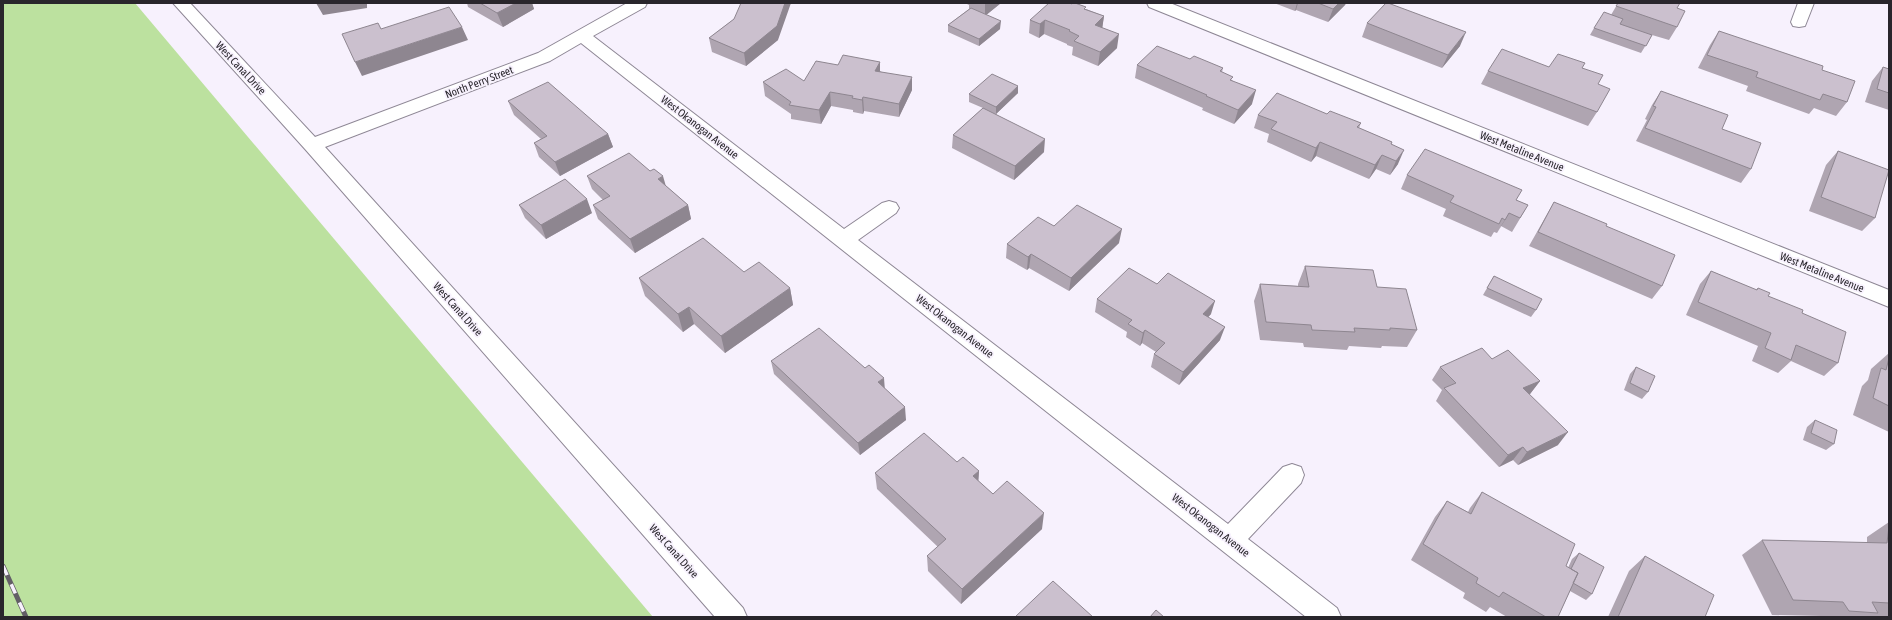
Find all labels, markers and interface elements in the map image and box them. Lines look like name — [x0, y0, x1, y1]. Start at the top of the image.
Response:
street label: West Canal Drive — [214, 39, 268, 97]
street label: North Perry Street — [443, 64, 515, 100]
street label: West Okanogan Avenue — [659, 93, 741, 161]
street label: West Metaline Avenue — [1478, 129, 1566, 173]
street label: West Metaline Avenue — [1778, 250, 1866, 294]
street label: West Canal Drive — [431, 280, 485, 338]
street label: West Okanogan Avenue — [914, 292, 996, 360]
street label: West Okanogan Avenue — [1170, 491, 1252, 559]
street label: West Canal Drive — [647, 522, 701, 580]

